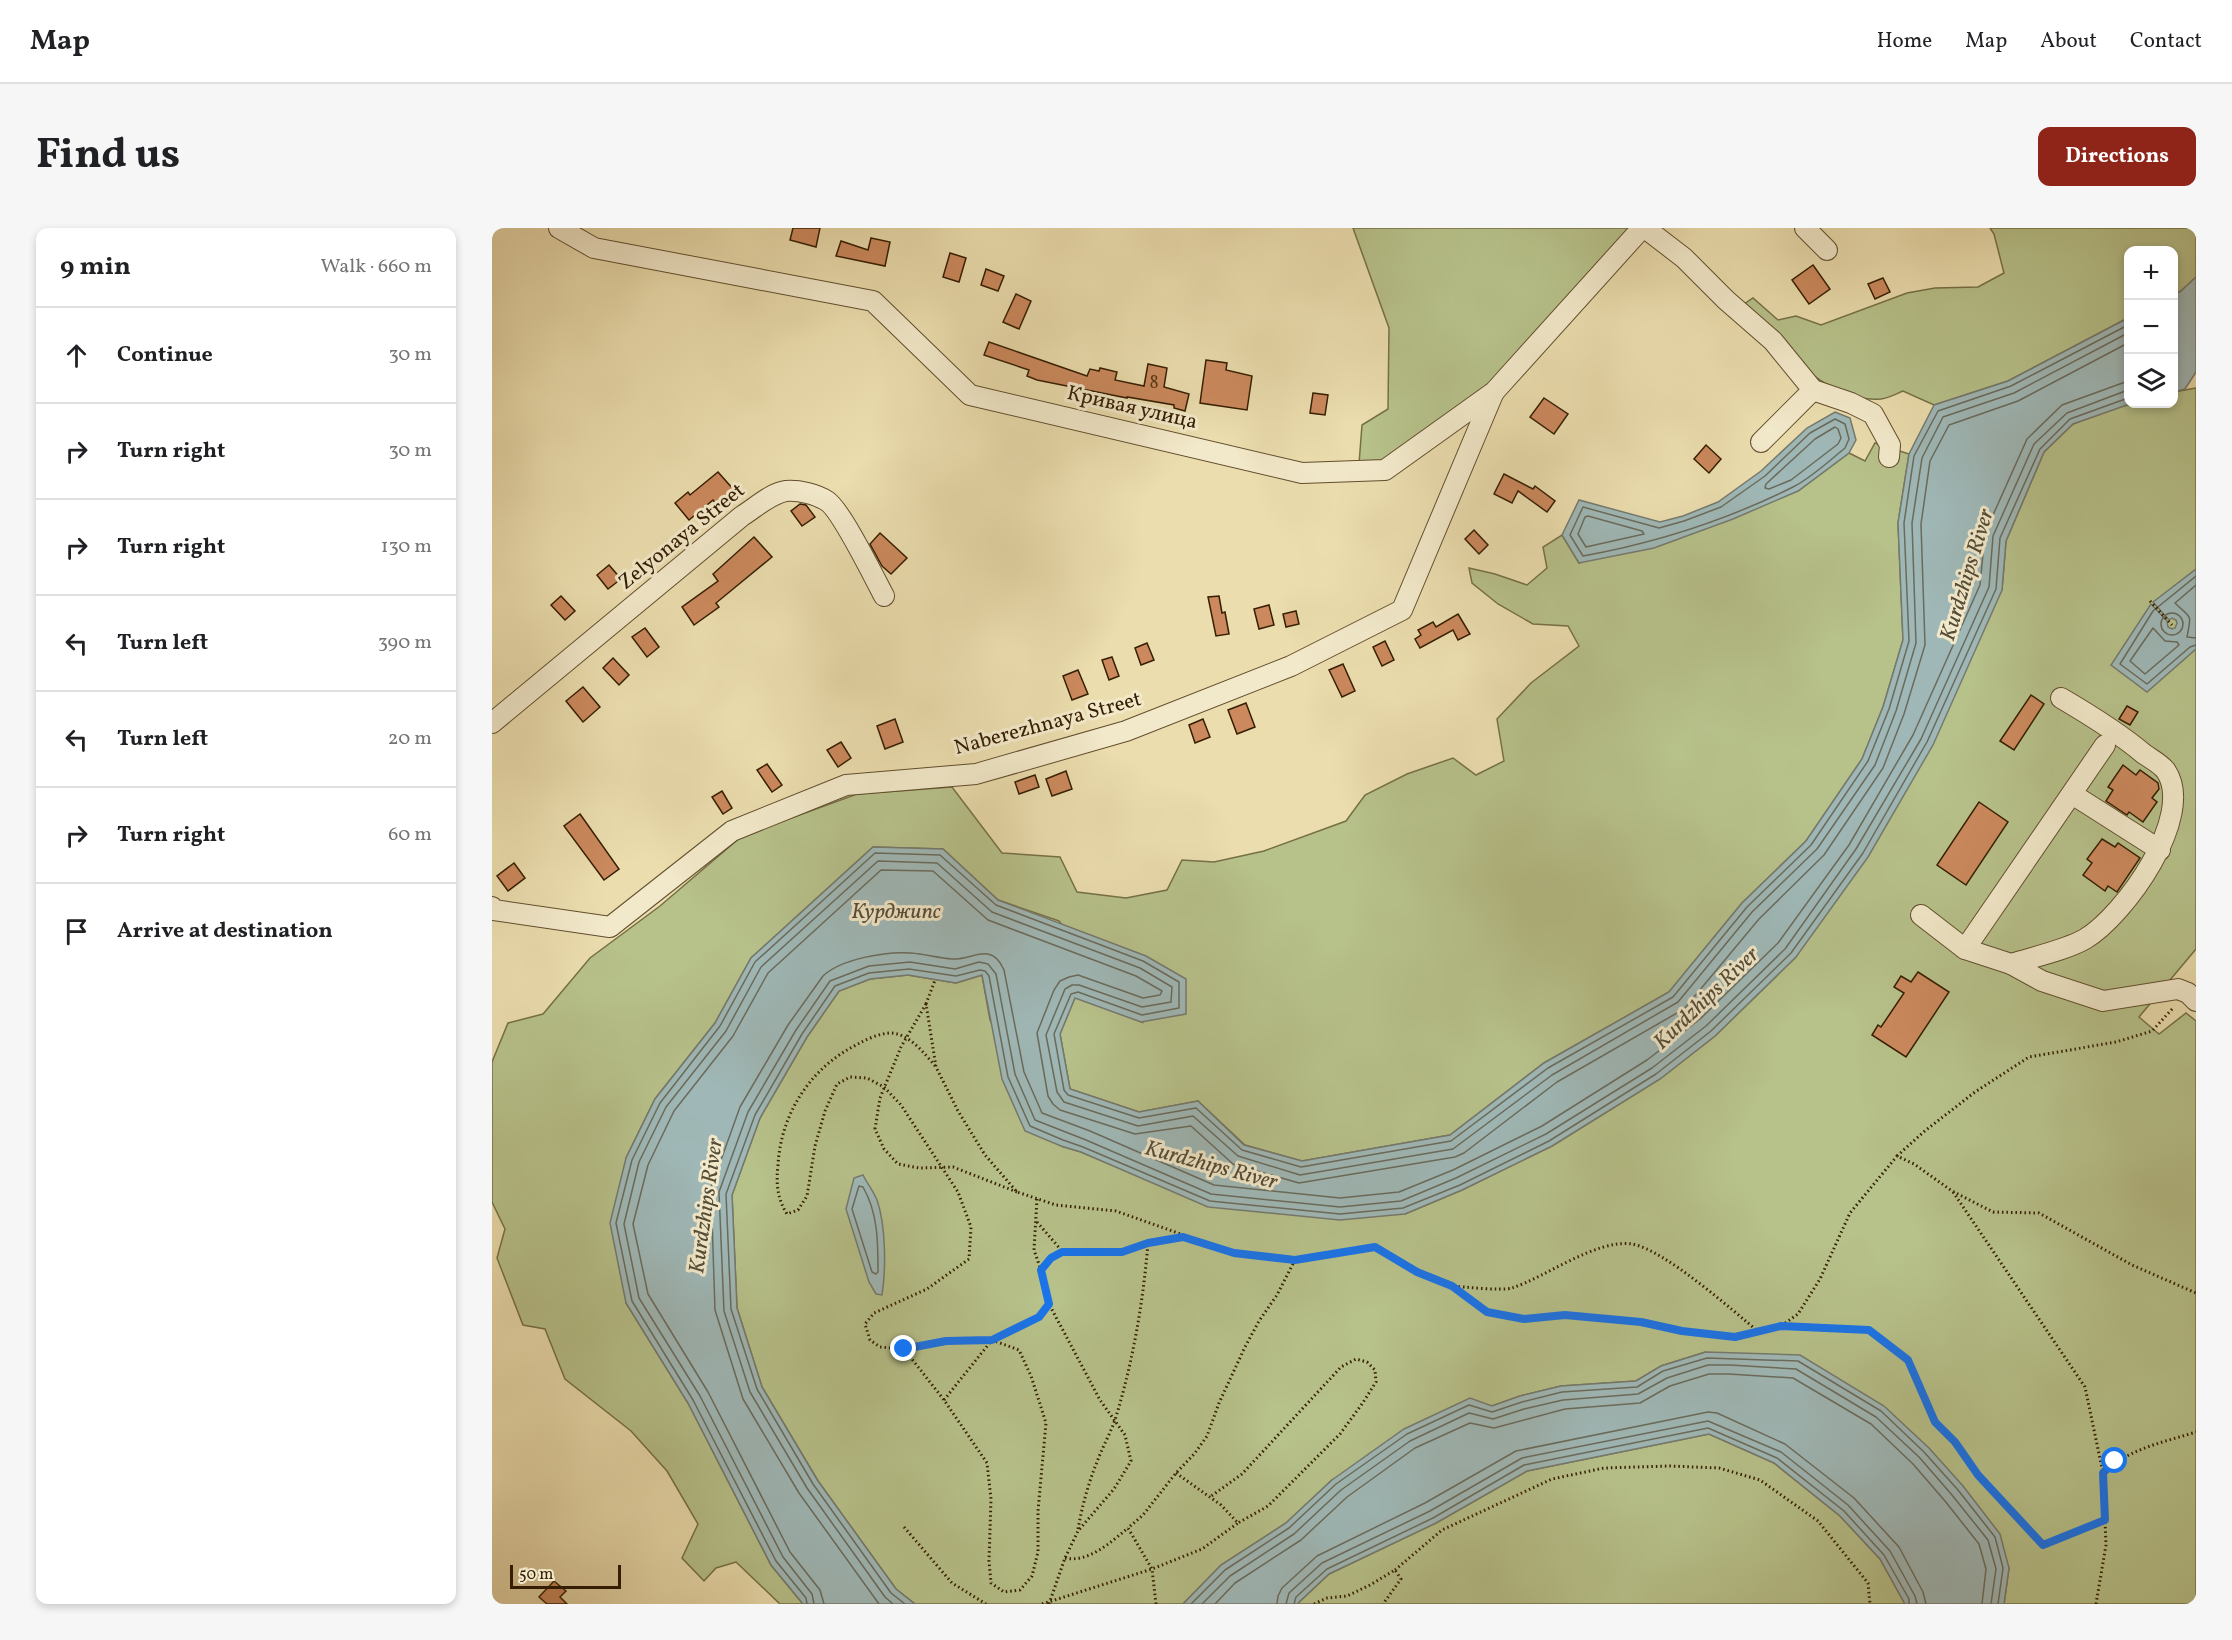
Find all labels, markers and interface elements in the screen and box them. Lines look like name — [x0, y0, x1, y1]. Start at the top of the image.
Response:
text: Map — [30, 22, 90, 61]
text: Home — [1877, 27, 1932, 56]
text: Map — [1965, 27, 2007, 56]
text: About — [2040, 27, 2097, 56]
text: Contact — [2130, 27, 2202, 56]
text: Find us — [36, 127, 180, 186]
button: Directions — [2038, 127, 2196, 186]
map controls — [2124, 246, 2178, 408]
button: + — [2124, 246, 2178, 300]
text: 9 min — [60, 249, 131, 285]
text: Walk · 660 m — [321, 253, 432, 281]
button: − — [2124, 300, 2178, 354]
icon: ahead — [60, 339, 93, 372]
text: Continue — [117, 340, 213, 371]
text: 30 m — [388, 341, 432, 369]
button: layers — [2124, 354, 2178, 408]
house number: 8 — [1149, 371, 1159, 396]
street label: Кривая улица — [1064, 379, 1200, 437]
icon: right — [60, 435, 93, 468]
text: Turn right — [117, 436, 225, 467]
text: 30 m — [388, 437, 432, 465]
street label: Zelyonaya Street — [613, 477, 751, 597]
water label: Kurdzhips River — [1933, 504, 2003, 645]
icon: right — [60, 531, 93, 564]
text: Turn right — [117, 532, 225, 563]
text: 130 m — [381, 533, 432, 561]
icon: left — [60, 627, 93, 660]
text: Turn left — [117, 628, 208, 659]
text: 390 m — [378, 629, 432, 657]
street label: Naberezhnaya Street — [951, 685, 1145, 763]
icon: left — [60, 723, 93, 756]
text: Turn left — [117, 724, 208, 755]
text: 20 m — [388, 725, 432, 753]
icon: right — [60, 819, 93, 852]
text: Turn right — [117, 820, 225, 851]
text: 60 m — [388, 821, 432, 849]
water label: Курджипс — [851, 897, 941, 928]
icon: arrive — [60, 915, 93, 948]
text: Arrive at destination — [117, 916, 333, 947]
water label: Kurdzhips River — [1647, 940, 1767, 1058]
water label: Kurdzhips River — [1141, 1133, 1282, 1199]
water label: Kurdzhips River — [682, 1136, 732, 1276]
route end — [890, 1335, 916, 1361]
route start — [2101, 1447, 2127, 1473]
scale bar — [510, 1562, 621, 1590]
text: 50 m — [519, 1564, 553, 1586]

